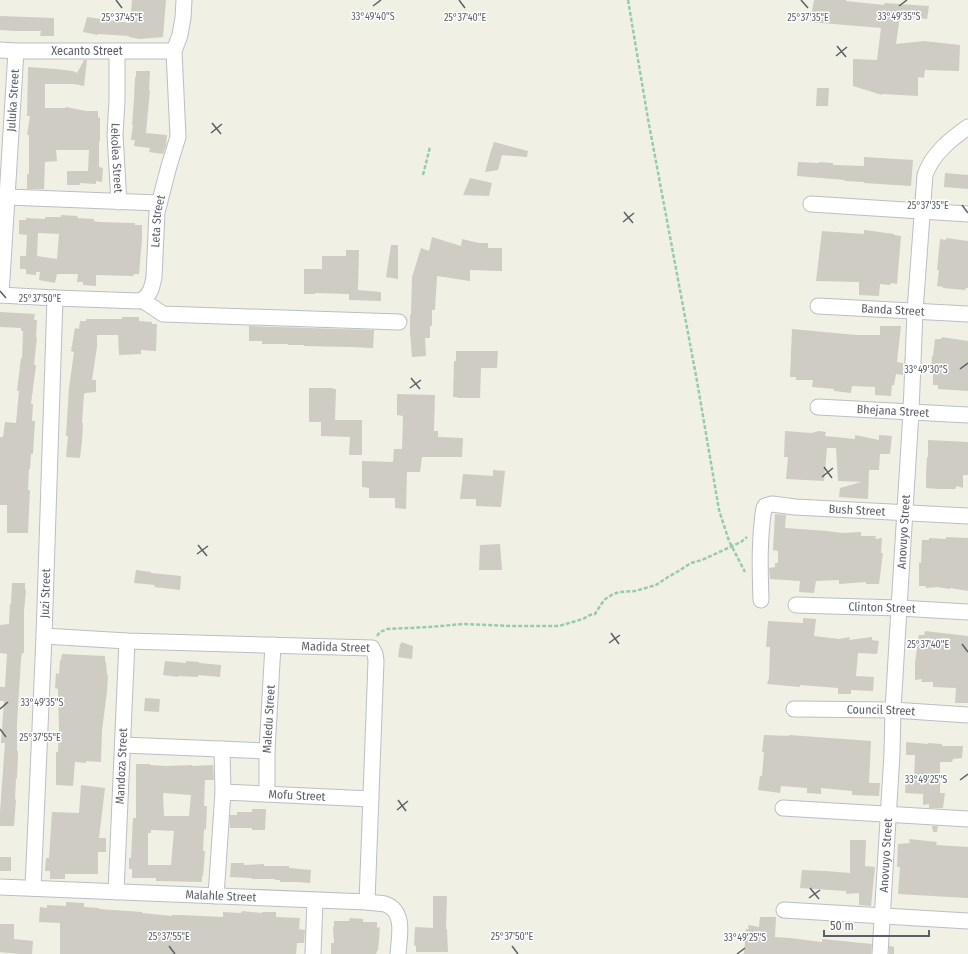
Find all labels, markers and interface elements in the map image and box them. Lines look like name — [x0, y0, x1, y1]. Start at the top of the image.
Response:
text: 33°49'40"S — [351, 11, 395, 23]
text: 33°49'35"S — [878, 11, 920, 23]
text: 25°37'45"E — [101, 12, 143, 24]
text: 25°37'40"E — [444, 12, 486, 24]
text: 25°37'35"E — [787, 12, 829, 24]
street label: Xecanto Street — [51, 44, 123, 58]
street label: Juluka Street — [4, 69, 22, 132]
street label: Lekolea Street — [108, 123, 125, 193]
street label: Leta Street — [148, 193, 168, 248]
text: 25°37'35"E — [907, 200, 949, 212]
text: 25°37'50"E — [19, 293, 61, 305]
street label: Banda Street — [861, 301, 925, 319]
text: 33°49'30"S — [904, 364, 948, 376]
street label: Bhejana Street — [856, 402, 929, 420]
street label: Anovuyo Street — [894, 494, 913, 569]
street label: Bush Street — [828, 502, 886, 519]
street label: Juzi Street — [38, 568, 53, 618]
street label: Clinton Street — [848, 600, 916, 616]
street label: Madida Street — [301, 639, 370, 655]
text: 25°37'40"E — [907, 639, 949, 651]
street label: Maledu Street — [260, 684, 278, 754]
text: 33°49'35"S — [21, 697, 63, 709]
street label: Council Street — [847, 703, 916, 718]
street label: Mandoza Street — [113, 728, 130, 805]
text: 25°37'55"E — [19, 732, 61, 744]
text: 33°49'25"S — [905, 774, 947, 786]
street label: Mofu Street — [268, 787, 326, 804]
street label: Anovuyo Street — [877, 817, 895, 893]
street label: Malahle Street — [185, 888, 257, 904]
scale bar — [824, 912, 929, 938]
text: 50 m — [830, 919, 854, 933]
text: 25°37'55"E — [148, 931, 190, 943]
text: 25°37'50"E — [491, 931, 533, 943]
text: 33°49'25"S — [724, 932, 766, 944]

